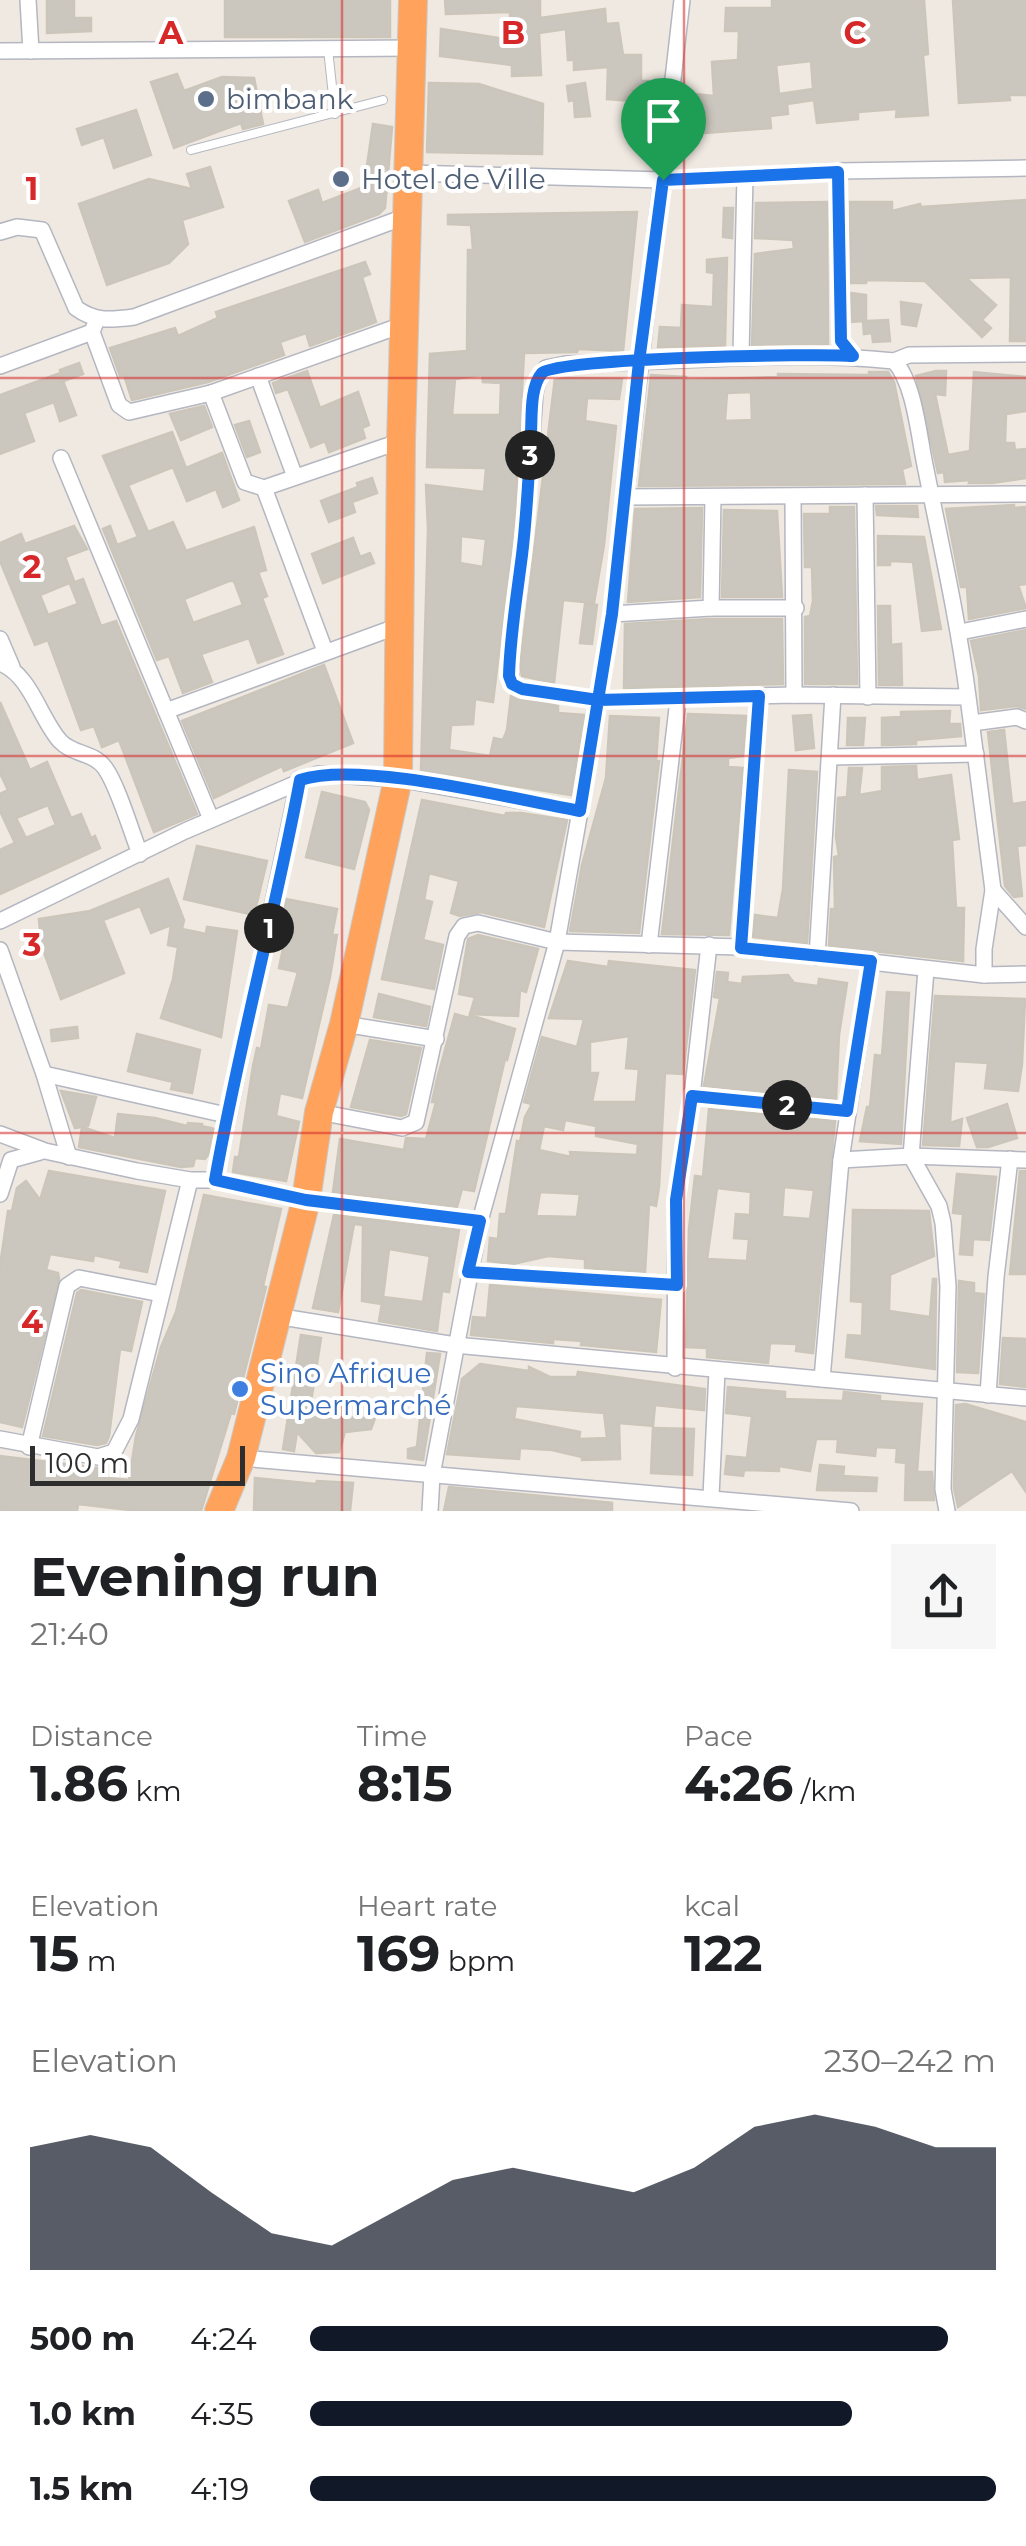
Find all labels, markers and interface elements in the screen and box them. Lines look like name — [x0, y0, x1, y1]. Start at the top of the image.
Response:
text: A — [158, 13, 184, 52]
text: B — [501, 13, 525, 52]
text: C — [843, 13, 867, 52]
pin — [621, 78, 706, 181]
place label: bimbank — [226, 82, 354, 116]
marker: bimbank — [195, 88, 217, 110]
icon: arrive — [636, 93, 691, 148]
place label: Hotel de Ville — [361, 162, 546, 196]
marker: Hotel de Ville — [330, 168, 352, 190]
text: 1 — [26, 169, 38, 208]
pin: 3 — [505, 430, 555, 480]
text: 3 — [522, 438, 538, 472]
text: 2 — [23, 547, 41, 586]
pin: 1 — [244, 903, 294, 953]
text: 1 — [264, 911, 274, 945]
text: 3 — [22, 925, 41, 964]
pin: 2 — [762, 1080, 812, 1130]
text: 2 — [779, 1088, 795, 1122]
text: 4 — [21, 1302, 43, 1341]
place label: Sino Afrique Supermarché — [260, 1356, 451, 1422]
marker: Sino Afrique Supermarché — [229, 1378, 251, 1400]
scale bar — [30, 1441, 245, 1486]
text: 100 m — [45, 1446, 129, 1480]
text: Evening run — [30, 1543, 380, 1610]
button: share — [891, 1544, 996, 1649]
text: 21:40 — [30, 1614, 109, 1653]
text: Distance — [30, 1719, 153, 1753]
text: Time — [357, 1719, 427, 1753]
text: Pace — [684, 1719, 753, 1753]
text: 1.86 — [30, 1753, 128, 1814]
text: 8:15 — [357, 1753, 452, 1814]
text: 4:26 — [684, 1753, 793, 1814]
text: km — [128, 1774, 182, 1808]
text: /km — [793, 1774, 856, 1808]
text: Elevation — [30, 1889, 159, 1923]
text: Heart rate — [357, 1889, 498, 1923]
text: kcal — [684, 1889, 740, 1923]
text: 15 — [30, 1923, 79, 1984]
text: 169 — [357, 1923, 440, 1984]
text: 122 — [684, 1923, 763, 1984]
text: m — [79, 1944, 116, 1978]
text: bpm — [440, 1944, 515, 1978]
text: Elevation — [30, 2041, 178, 2080]
text: 230–242 m — [824, 2041, 996, 2080]
text: 500 m — [30, 2319, 135, 2358]
text: 4:24 — [190, 2319, 257, 2358]
text: 1.0 km — [30, 2394, 136, 2433]
text: 4:35 — [190, 2394, 254, 2433]
text: 1.5 km — [30, 2469, 133, 2508]
text: 4:19 — [190, 2469, 249, 2508]

